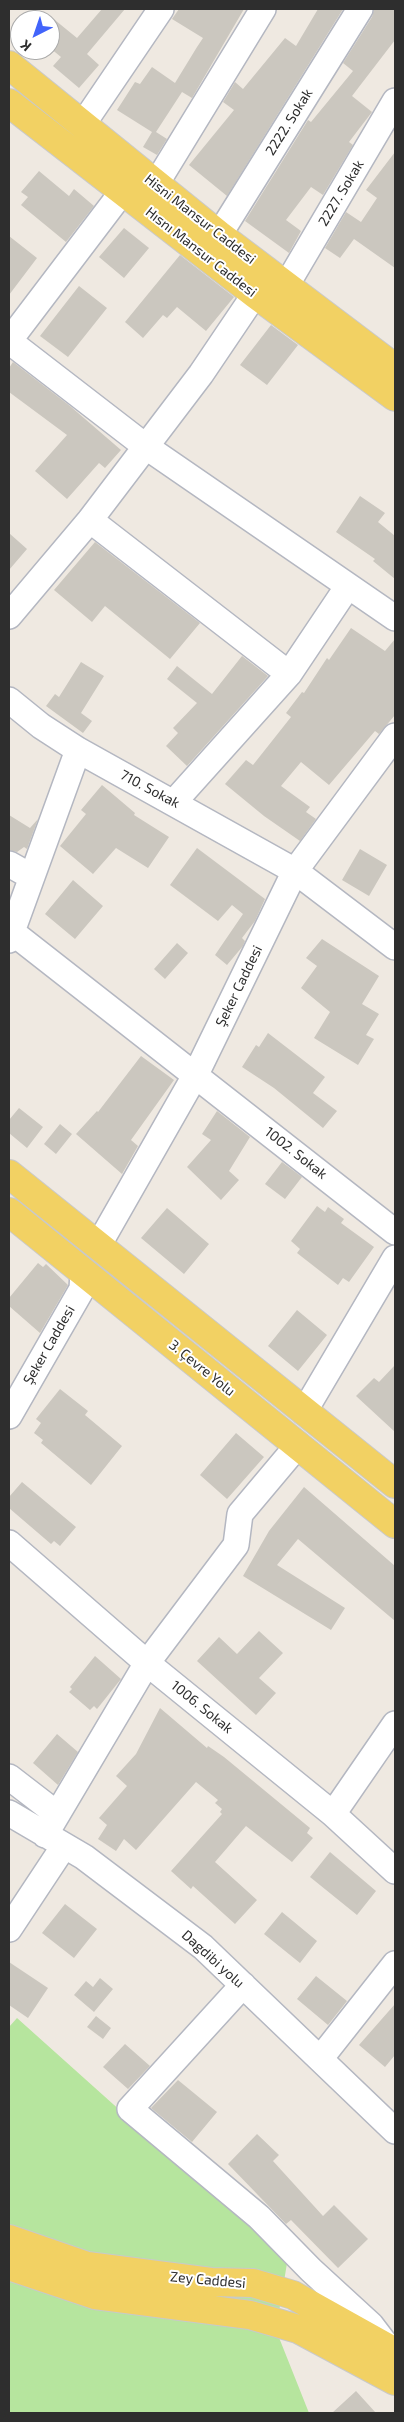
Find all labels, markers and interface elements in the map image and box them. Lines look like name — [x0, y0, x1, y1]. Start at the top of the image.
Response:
north arrow — [10, 10, 60, 60]
text: K — [17, 37, 34, 55]
street label: 2222. Sokak — [262, 86, 316, 158]
street label: 2227. Sokak — [315, 157, 367, 229]
street label: Hisni Mansur Caddesi — [141, 170, 259, 268]
street label: Hısnı Mansur Caddesi — [142, 203, 260, 301]
street label: 710. Sokak — [117, 766, 183, 812]
street label: Şeker Caddesi — [212, 943, 266, 1029]
street label: 1002. Sokak — [262, 1123, 330, 1183]
street label: Şeker Caddesi — [20, 1303, 78, 1387]
street label: 3. Çevre Yolu — [166, 1336, 238, 1400]
street label: 1006. Sokak — [168, 1677, 236, 1737]
street label: Dagdibi yolu — [178, 1927, 248, 1991]
street label: Zey Caddesi — [170, 2268, 246, 2292]

